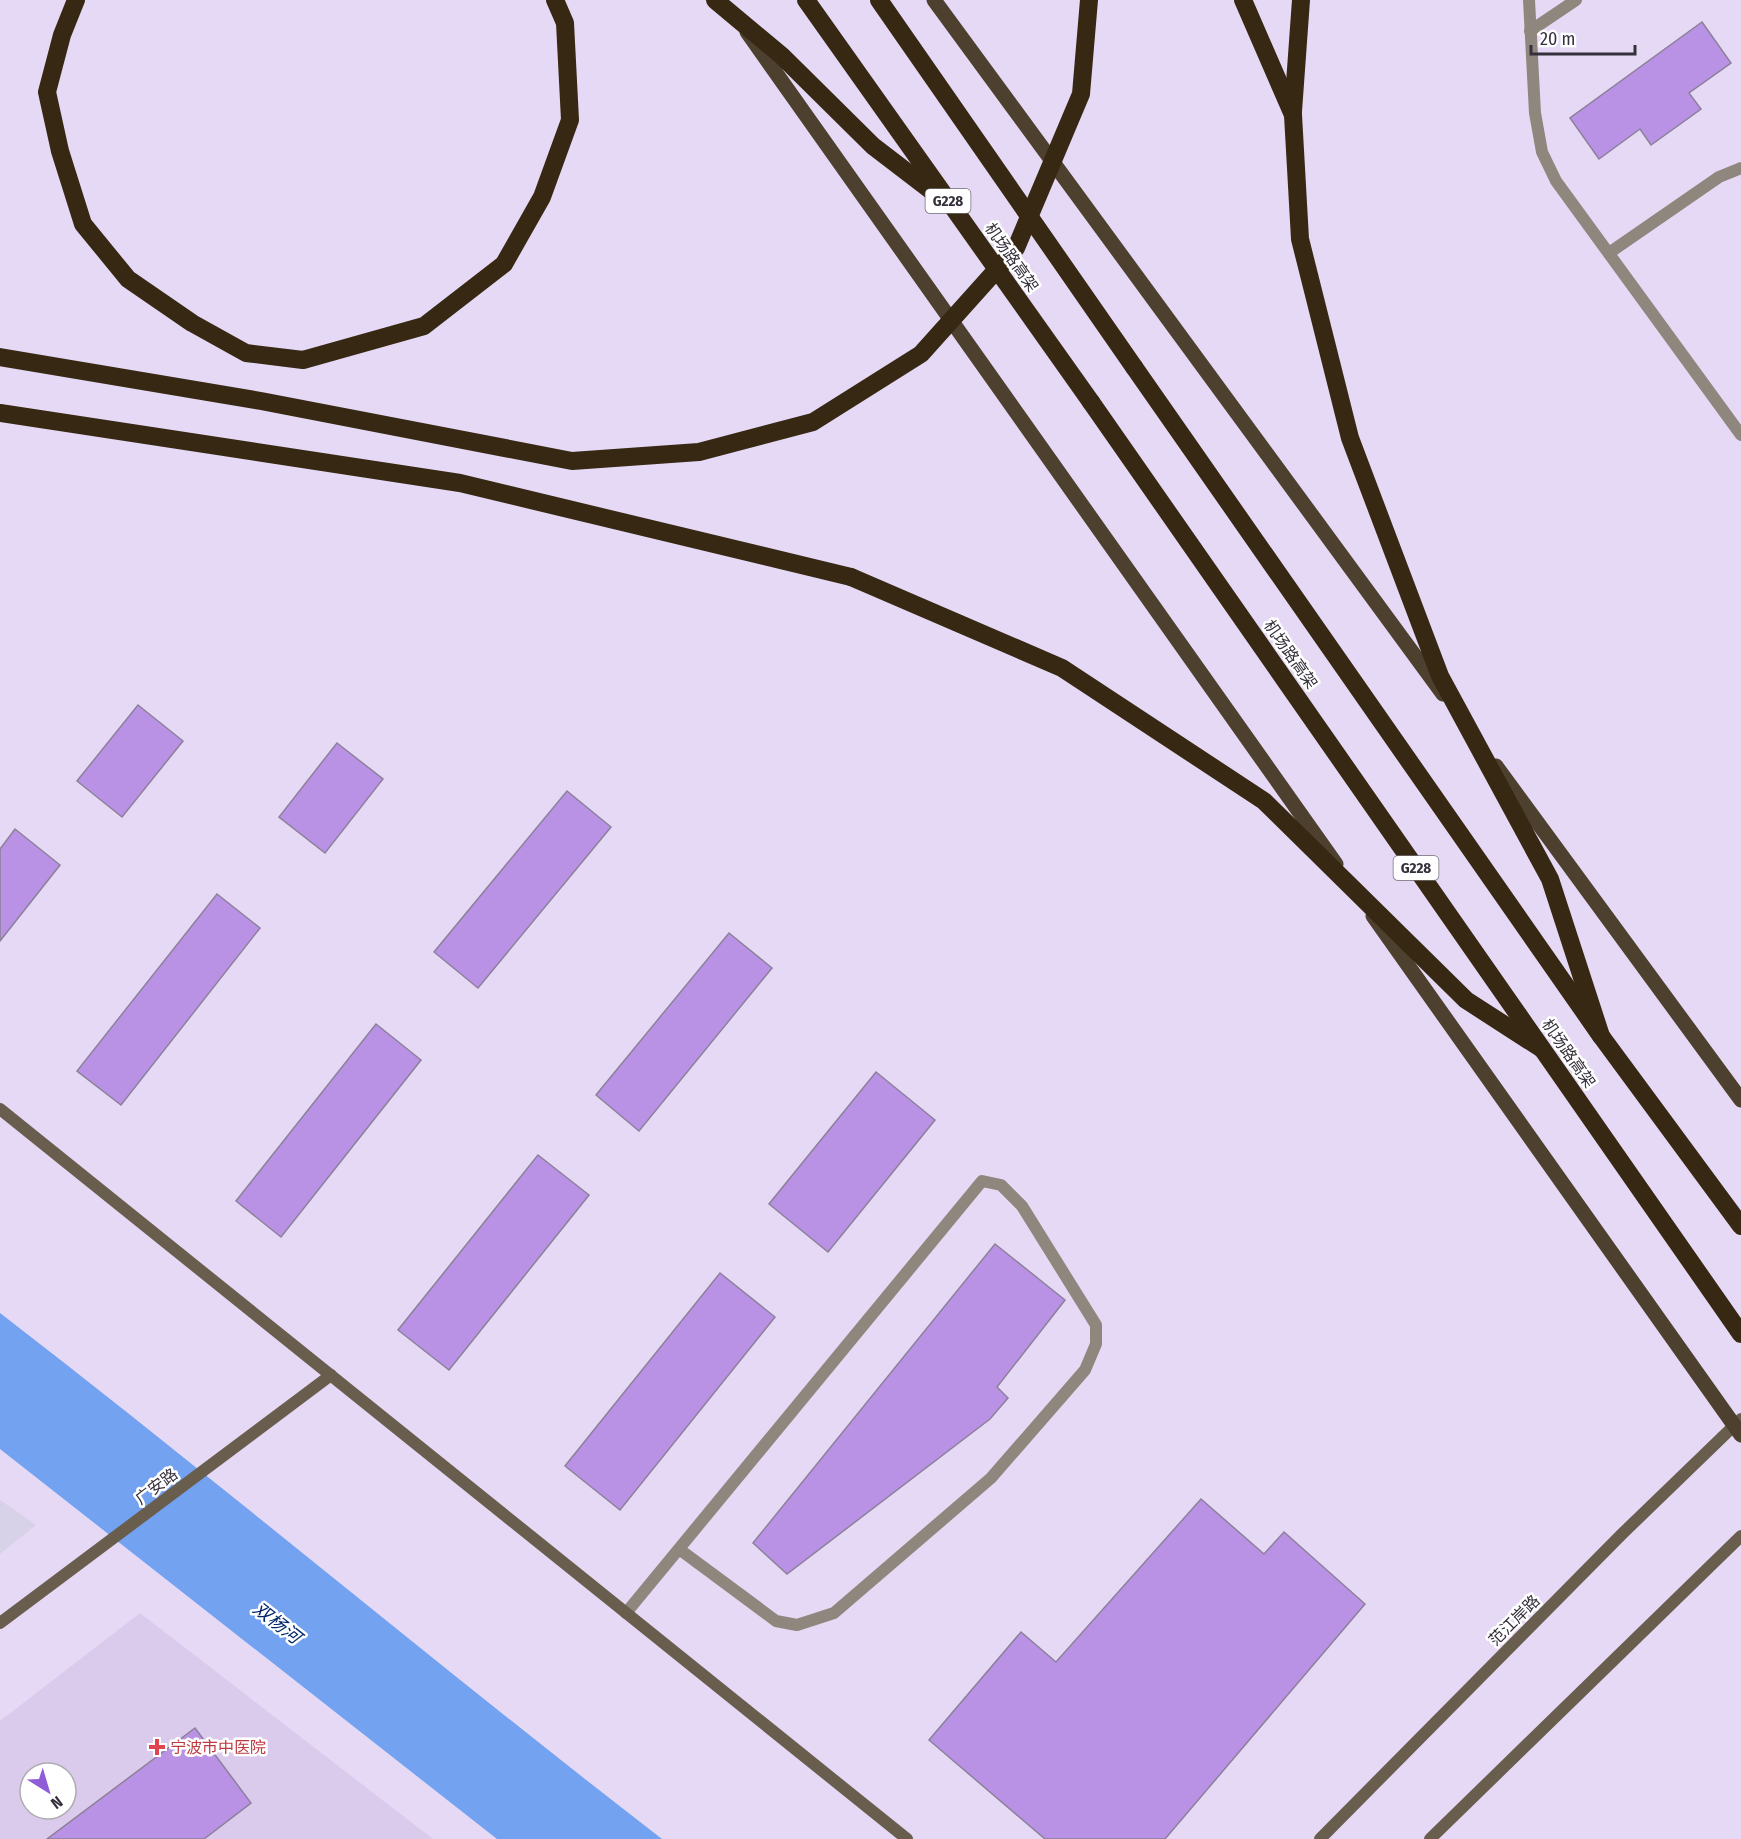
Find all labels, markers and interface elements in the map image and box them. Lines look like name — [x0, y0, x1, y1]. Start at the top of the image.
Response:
scale bar — [1531, 18, 1634, 56]
text: 20 m — [1540, 28, 1575, 50]
road number: G228 — [926, 189, 970, 213]
street label: 机场路高架 — [981, 219, 1042, 296]
street label: 机场路高架 — [1260, 616, 1321, 693]
road number: G228 — [1394, 856, 1438, 880]
street label: 机场路高架 — [1538, 1015, 1599, 1092]
street label: 广安路 — [131, 1464, 181, 1508]
street label: 范江岸路 — [1485, 1591, 1544, 1650]
water label: 双杨河 — [249, 1598, 307, 1650]
marker: 宁波市中医院 — [148, 1738, 166, 1756]
place label: 宁波市中医院 — [170, 1738, 266, 1757]
north arrow — [18, 1761, 78, 1821]
text: N — [47, 1792, 66, 1813]

